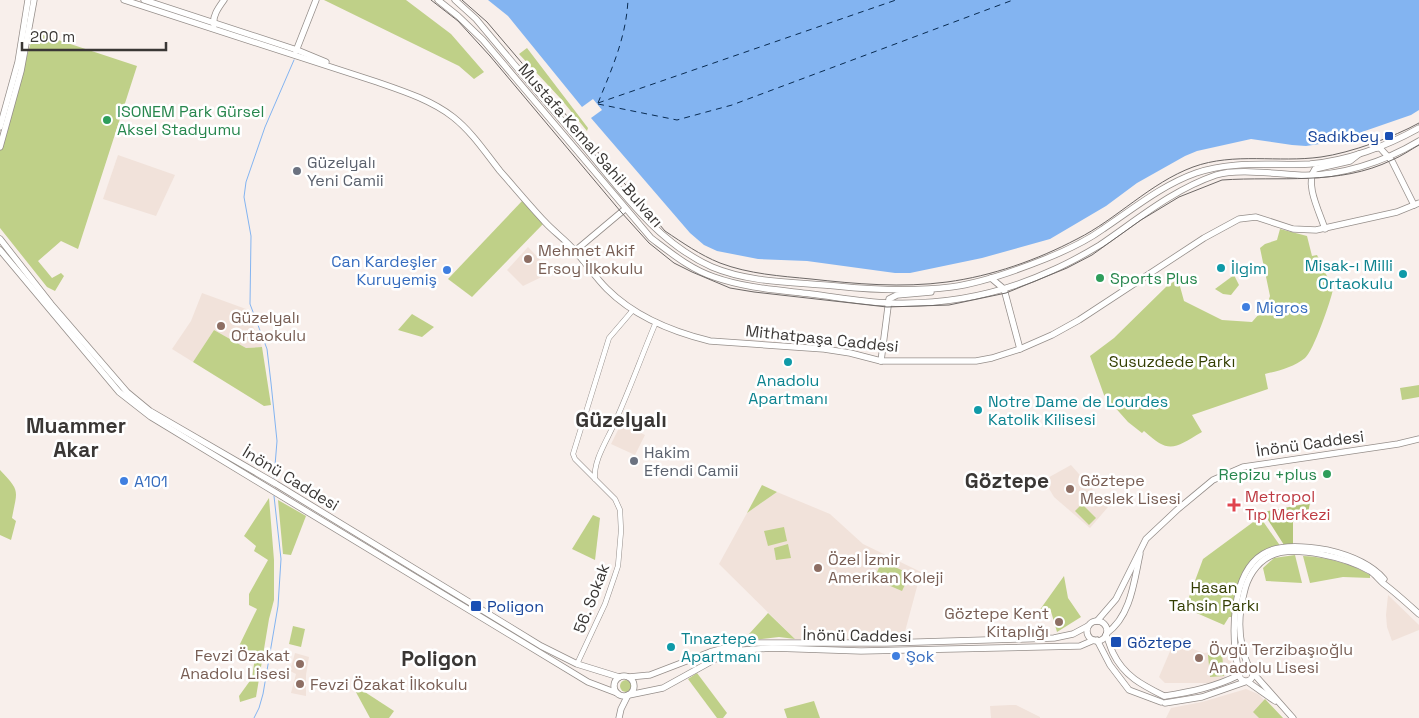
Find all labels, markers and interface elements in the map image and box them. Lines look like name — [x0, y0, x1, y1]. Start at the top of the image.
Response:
scale bar — [22, 20, 166, 52]
text: 200 m — [30, 27, 75, 46]
street label: Mustafa Kemal Sahil Bulvarı — [514, 59, 668, 232]
place label: ISONEM Park Gürsel Aksel Stadyumu — [117, 101, 264, 140]
marker: ISONEM Park Gürsel Aksel Stadyumu — [101, 114, 113, 126]
place label: Sadıkbey — [1308, 126, 1379, 147]
marker: Sadıkbey — [1383, 130, 1395, 142]
place label: Güzelyalı Yeni Camii — [307, 152, 384, 191]
marker: Güzelyalı Yeni Camii — [291, 165, 303, 177]
place label: Mehmet Akif Ersoy İlkokulu — [538, 240, 643, 279]
place label: Can Kardeşler Kuruyemiş — [331, 251, 437, 290]
marker: Mehmet Akif Ersoy İlkokulu — [522, 253, 534, 265]
place label: Misak-ı Milli Ortaokulu — [1305, 255, 1393, 294]
place label: İlgim — [1231, 258, 1267, 279]
marker: İlgim — [1215, 262, 1227, 274]
marker: Can Kardeşler Kuruyemiş — [441, 264, 453, 276]
place label: Sports Plus — [1110, 268, 1198, 289]
marker: Misak-ı Milli Ortaokulu — [1397, 268, 1409, 280]
marker: Sports Plus — [1094, 272, 1106, 284]
place label: Migros — [1256, 297, 1308, 318]
marker: Migros — [1240, 301, 1252, 313]
place label: Güzelyalı Ortaokulu — [231, 307, 306, 346]
marker: Güzelyalı Ortaokulu — [215, 320, 227, 332]
street label: Mithatpaşa Caddesi — [744, 320, 900, 357]
park label: Susuzdede Parkı — [1109, 351, 1235, 372]
marker: Anadolu Apartmanı — [782, 356, 794, 368]
place label: Anadolu Apartmanı — [748, 370, 828, 409]
place label: Notre Dame de Lourdes Katolik Kilisesi — [988, 391, 1168, 430]
marker: Notre Dame de Lourdes Katolik Kilisesi — [972, 404, 984, 416]
district label: Güzelyalı — [575, 406, 667, 433]
district label: Muammer Akar — [26, 412, 126, 463]
street label: İnönü Caddesi — [1255, 426, 1365, 461]
street label: İnönü Caddesi — [239, 441, 343, 515]
place label: Hakim Efendi Camii — [644, 442, 738, 481]
marker: Hakim Efendi Camii — [628, 455, 640, 467]
place label: Repizu +plus — [1219, 464, 1317, 485]
district label: Göztepe — [965, 467, 1049, 494]
marker: Repizu +plus — [1321, 468, 1333, 480]
place label: Göztepe Meslek Lisesi — [1080, 470, 1181, 509]
place label: A101 — [134, 471, 168, 492]
marker: A101 — [118, 475, 130, 487]
marker: Göztepe Meslek Lisesi — [1064, 483, 1076, 495]
place label: Metropol Tıp Merkezi — [1245, 486, 1331, 525]
marker: Metropol Tıp Merkezi — [1227, 498, 1241, 512]
place label: Özel İzmir Amerikan Koleji — [828, 549, 943, 588]
street label: 56. Sokak — [569, 560, 614, 636]
marker: Özel İzmir Amerikan Koleji — [812, 562, 824, 574]
park label: Hasan Tahsin Parkı — [1169, 577, 1259, 616]
place label: Poligon — [487, 596, 544, 617]
marker: Poligon — [469, 599, 483, 613]
place label: Göztepe Kent Kitaplığı — [944, 603, 1049, 642]
marker: Göztepe Kent Kitaplığı — [1053, 616, 1065, 628]
street label: İnönü Caddesi — [802, 624, 912, 647]
place label: Tınaztepe Apartmanı — [681, 628, 761, 667]
place label: Göztepe — [1127, 632, 1192, 653]
marker: Göztepe — [1109, 635, 1123, 649]
place label: Övgü Terzibaşıoğlu Anadolu Lisesi — [1209, 639, 1353, 678]
marker: Tınaztepe Apartmanı — [665, 641, 677, 653]
place label: Fevzi Özakat Anadolu Lisesi — [180, 645, 290, 684]
district label: Poligon — [401, 645, 477, 672]
place label: Şok — [906, 646, 935, 667]
marker: Şok — [890, 650, 902, 662]
marker: Övgü Terzibaşıoğlu Anadolu Lisesi — [1193, 652, 1205, 664]
marker: Fevzi Özakat Anadolu Lisesi — [294, 658, 306, 670]
place label: Fevzi Özakat İlkokulu — [310, 674, 467, 695]
marker: Fevzi Özakat İlkokulu — [294, 678, 306, 690]

